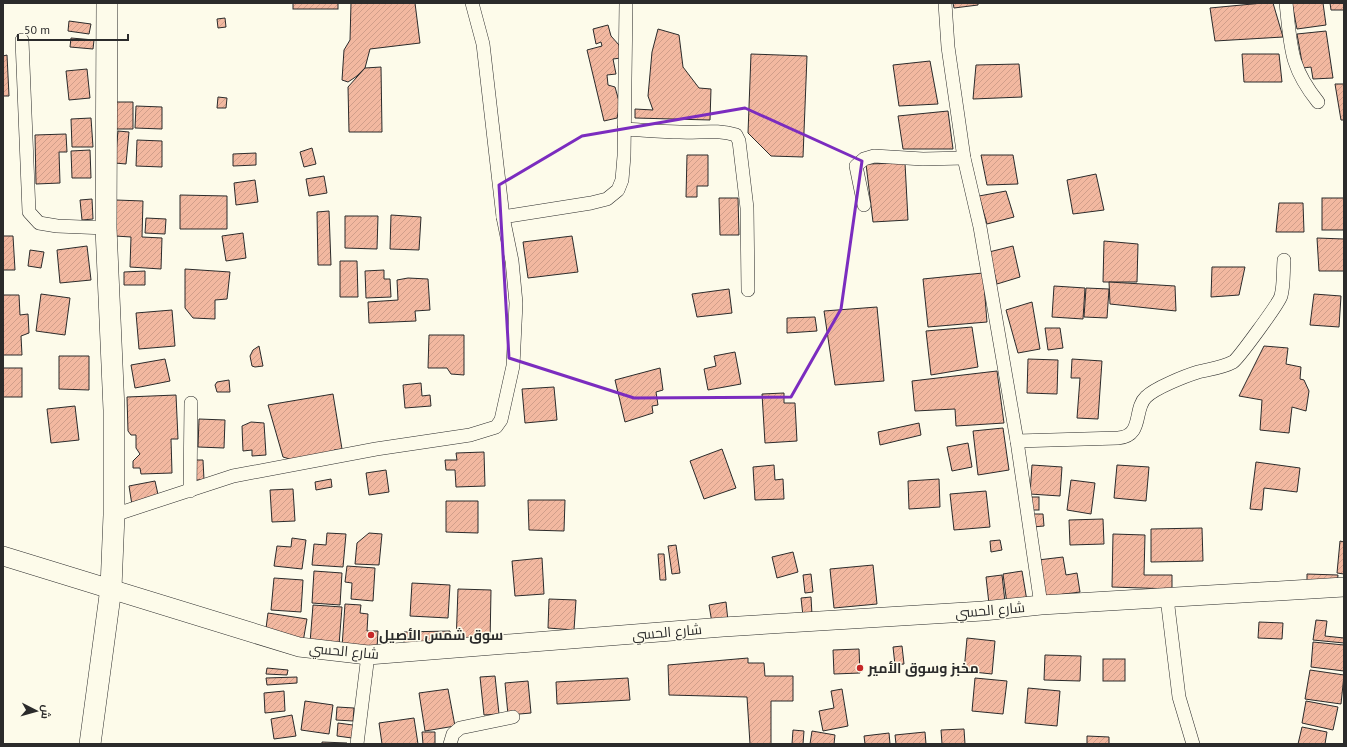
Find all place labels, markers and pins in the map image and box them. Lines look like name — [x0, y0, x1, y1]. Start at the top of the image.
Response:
place label: سوق شمس الأصيل — [379, 626, 503, 644]
marker: سوق شمس الأصيل — [366, 630, 376, 640]
place label: مخبز وسوق الأمير — [867, 659, 979, 677]
marker: مخبز وسوق الأمير — [855, 663, 865, 673]

